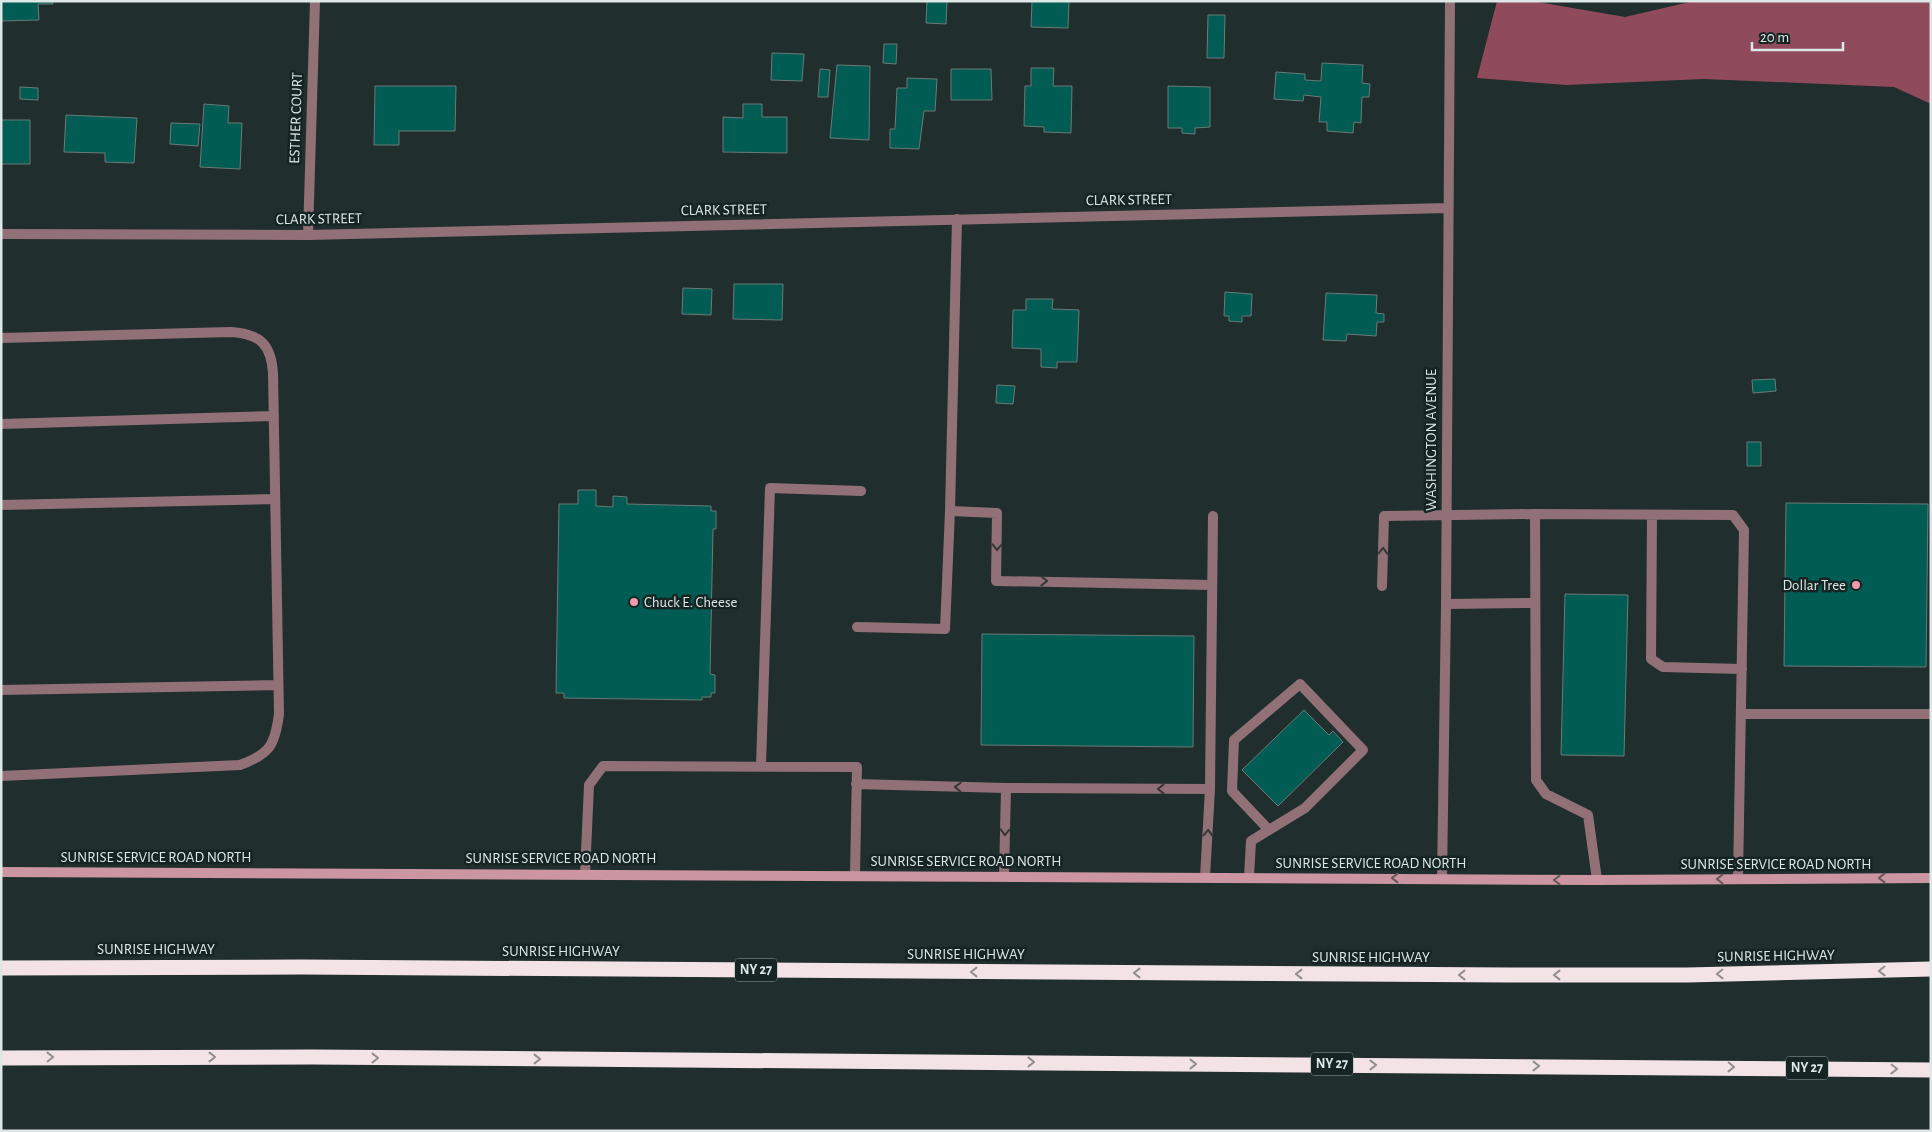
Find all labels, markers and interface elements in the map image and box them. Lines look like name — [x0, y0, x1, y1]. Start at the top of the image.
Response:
scale bar — [1752, 20, 1843, 52]
text: 20 m — [1760, 30, 1789, 45]
street label: ESTHER COURT — [287, 71, 305, 164]
street label: CLARK STREET — [1086, 192, 1173, 208]
street label: CLARK STREET — [681, 202, 768, 218]
street label: CLARK STREET — [276, 211, 363, 227]
street label: WASHINGTON AVENUE — [1424, 369, 1439, 511]
one-way arrow — [991, 543, 1002, 551]
one-way arrow — [1378, 546, 1388, 554]
one-way arrow — [1041, 576, 1049, 587]
place label: Dollar Tree — [1782, 578, 1846, 593]
marker: Dollar Tree — [1850, 579, 1862, 591]
place label: Chuck E. Cheese — [644, 595, 737, 610]
marker: Chuck E. Cheese — [628, 596, 640, 608]
one-way arrow — [953, 782, 961, 792]
one-way arrow — [1157, 784, 1164, 794]
one-way arrow — [999, 828, 1010, 836]
one-way arrow — [1203, 829, 1213, 837]
street label: SUNRISE SERVICE ROAD NORTH — [60, 850, 252, 865]
street label: SUNRISE SERVICE ROAD NORTH — [465, 851, 657, 866]
street label: SUNRISE SERVICE ROAD NORTH — [870, 854, 1062, 869]
street label: SUNRISE SERVICE ROAD NORTH — [1275, 856, 1467, 871]
street label: SUNRISE SERVICE ROAD NORTH — [1680, 857, 1872, 872]
one-way arrow — [1390, 873, 1398, 884]
one-way arrow — [1878, 873, 1886, 884]
one-way arrow — [1715, 874, 1723, 884]
one-way arrow — [1553, 875, 1560, 885]
street label: SUNRISE HIGHWAY — [97, 942, 215, 957]
street label: SUNRISE HIGHWAY — [502, 944, 620, 959]
street label: SUNRISE HIGHWAY — [907, 947, 1025, 962]
street label: SUNRISE HIGHWAY — [1717, 947, 1835, 965]
street label: SUNRISE HIGHWAY — [1312, 950, 1430, 965]
road number: NY 27 — [735, 958, 777, 982]
one-way arrow — [1878, 965, 1886, 976]
one-way arrow — [970, 967, 978, 977]
one-way arrow — [1132, 968, 1140, 978]
one-way arrow — [1295, 969, 1302, 979]
one-way arrow — [1715, 969, 1723, 979]
one-way arrow — [1457, 970, 1465, 980]
one-way arrow — [1553, 970, 1560, 980]
one-way arrow — [46, 1052, 54, 1063]
one-way arrow — [209, 1052, 217, 1062]
road number: NY 27 — [1311, 1052, 1353, 1076]
one-way arrow — [372, 1053, 379, 1063]
one-way arrow — [534, 1054, 542, 1064]
road number: NY 27 — [1786, 1056, 1828, 1080]
one-way arrow — [1028, 1057, 1035, 1067]
one-way arrow — [1190, 1058, 1198, 1069]
one-way arrow — [1370, 1060, 1378, 1070]
one-way arrow — [1532, 1061, 1540, 1071]
one-way arrow — [1728, 1062, 1736, 1073]
one-way arrow — [1890, 1064, 1898, 1075]

